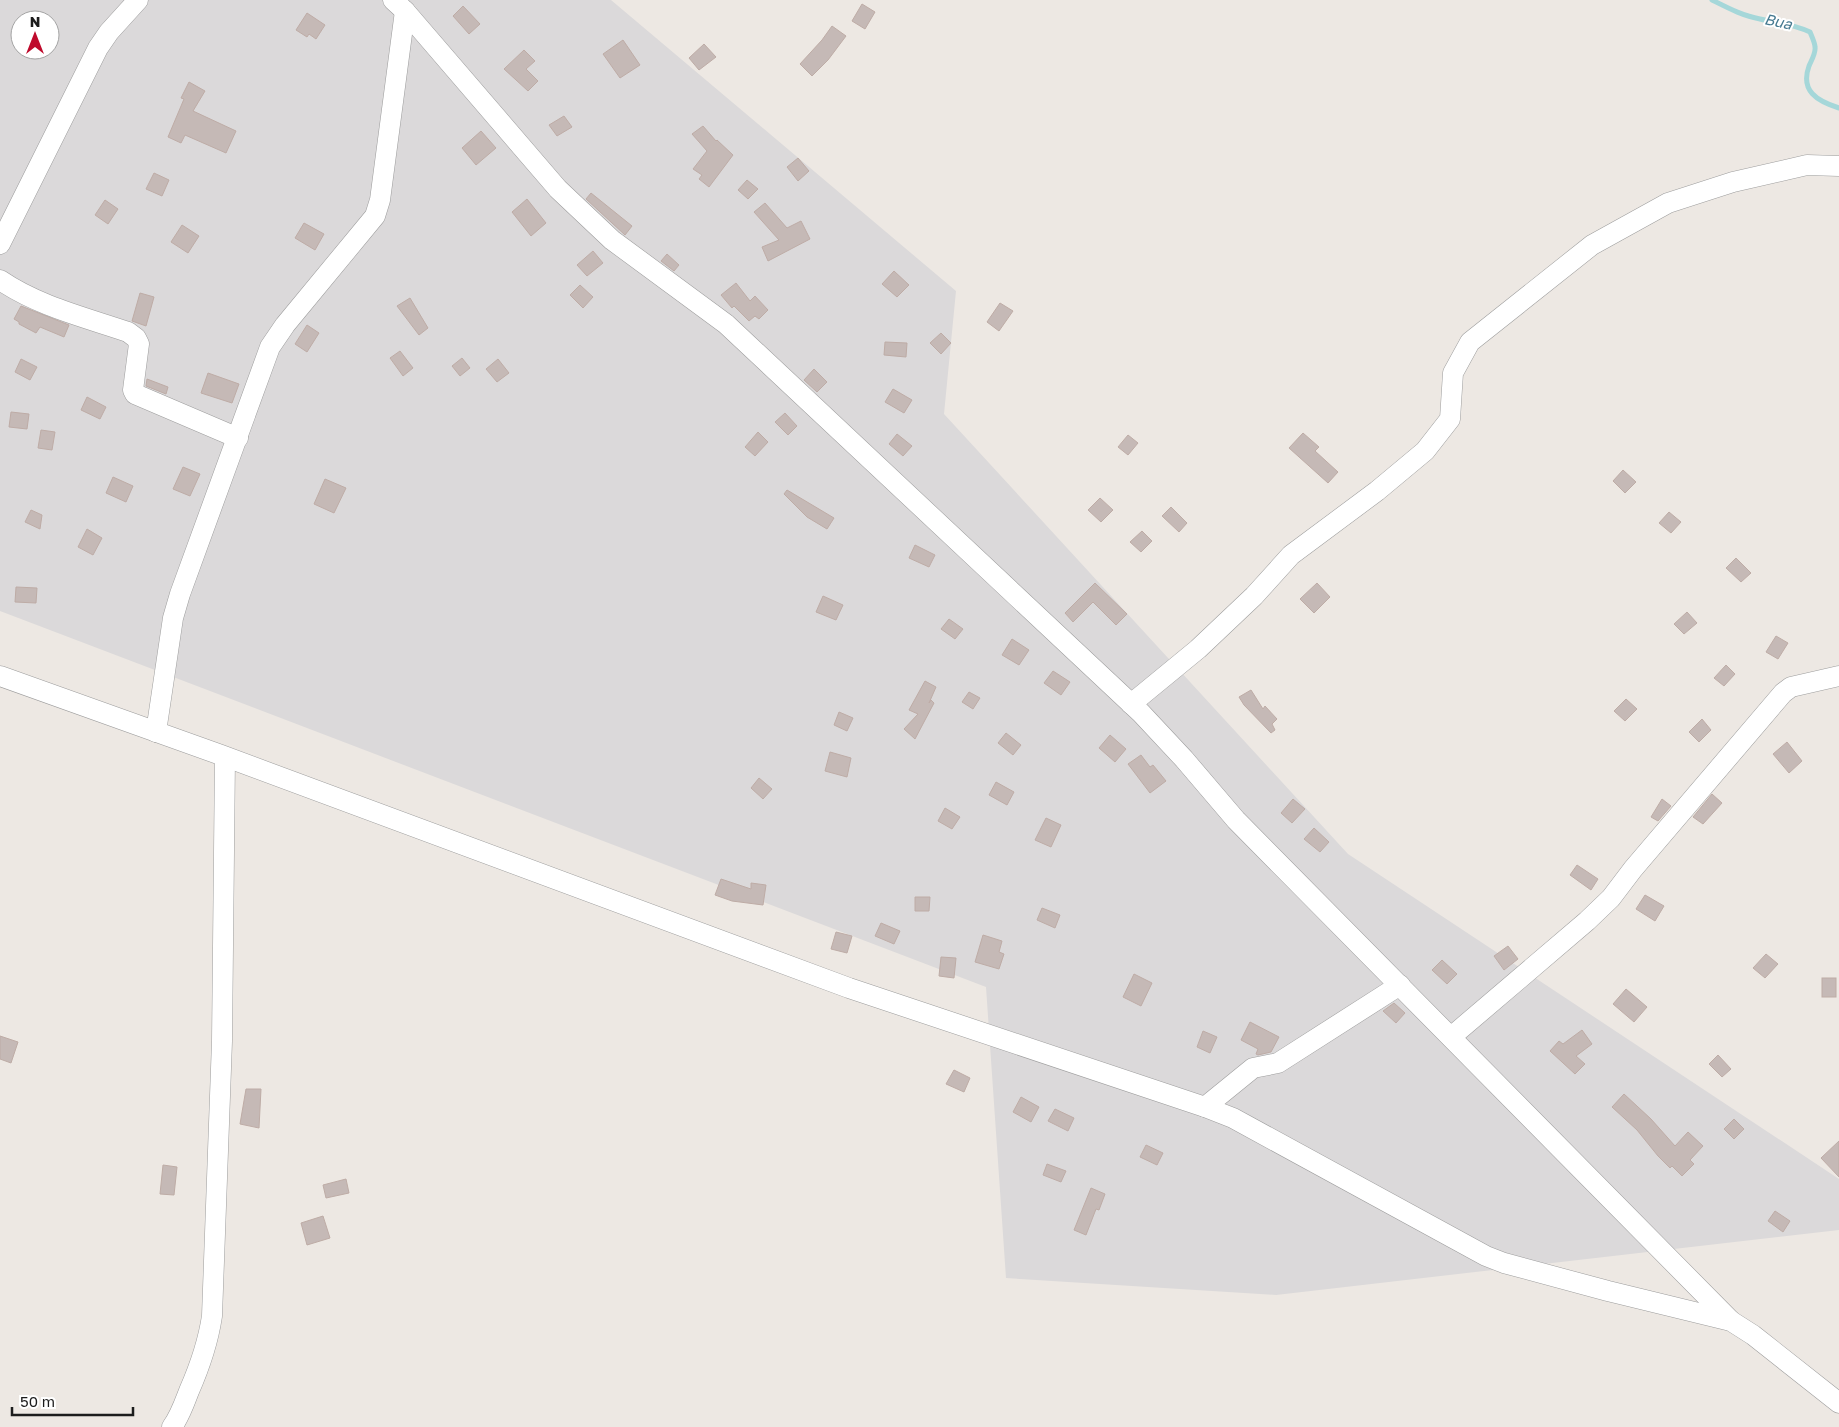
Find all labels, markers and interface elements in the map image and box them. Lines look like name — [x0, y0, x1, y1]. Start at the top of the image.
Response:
water label: Bua — [1763, 9, 1794, 33]
north arrow — [10, 10, 60, 60]
text: N — [30, 13, 40, 30]
scale bar — [12, 1384, 134, 1416]
text: 50 m — [20, 1392, 55, 1410]

